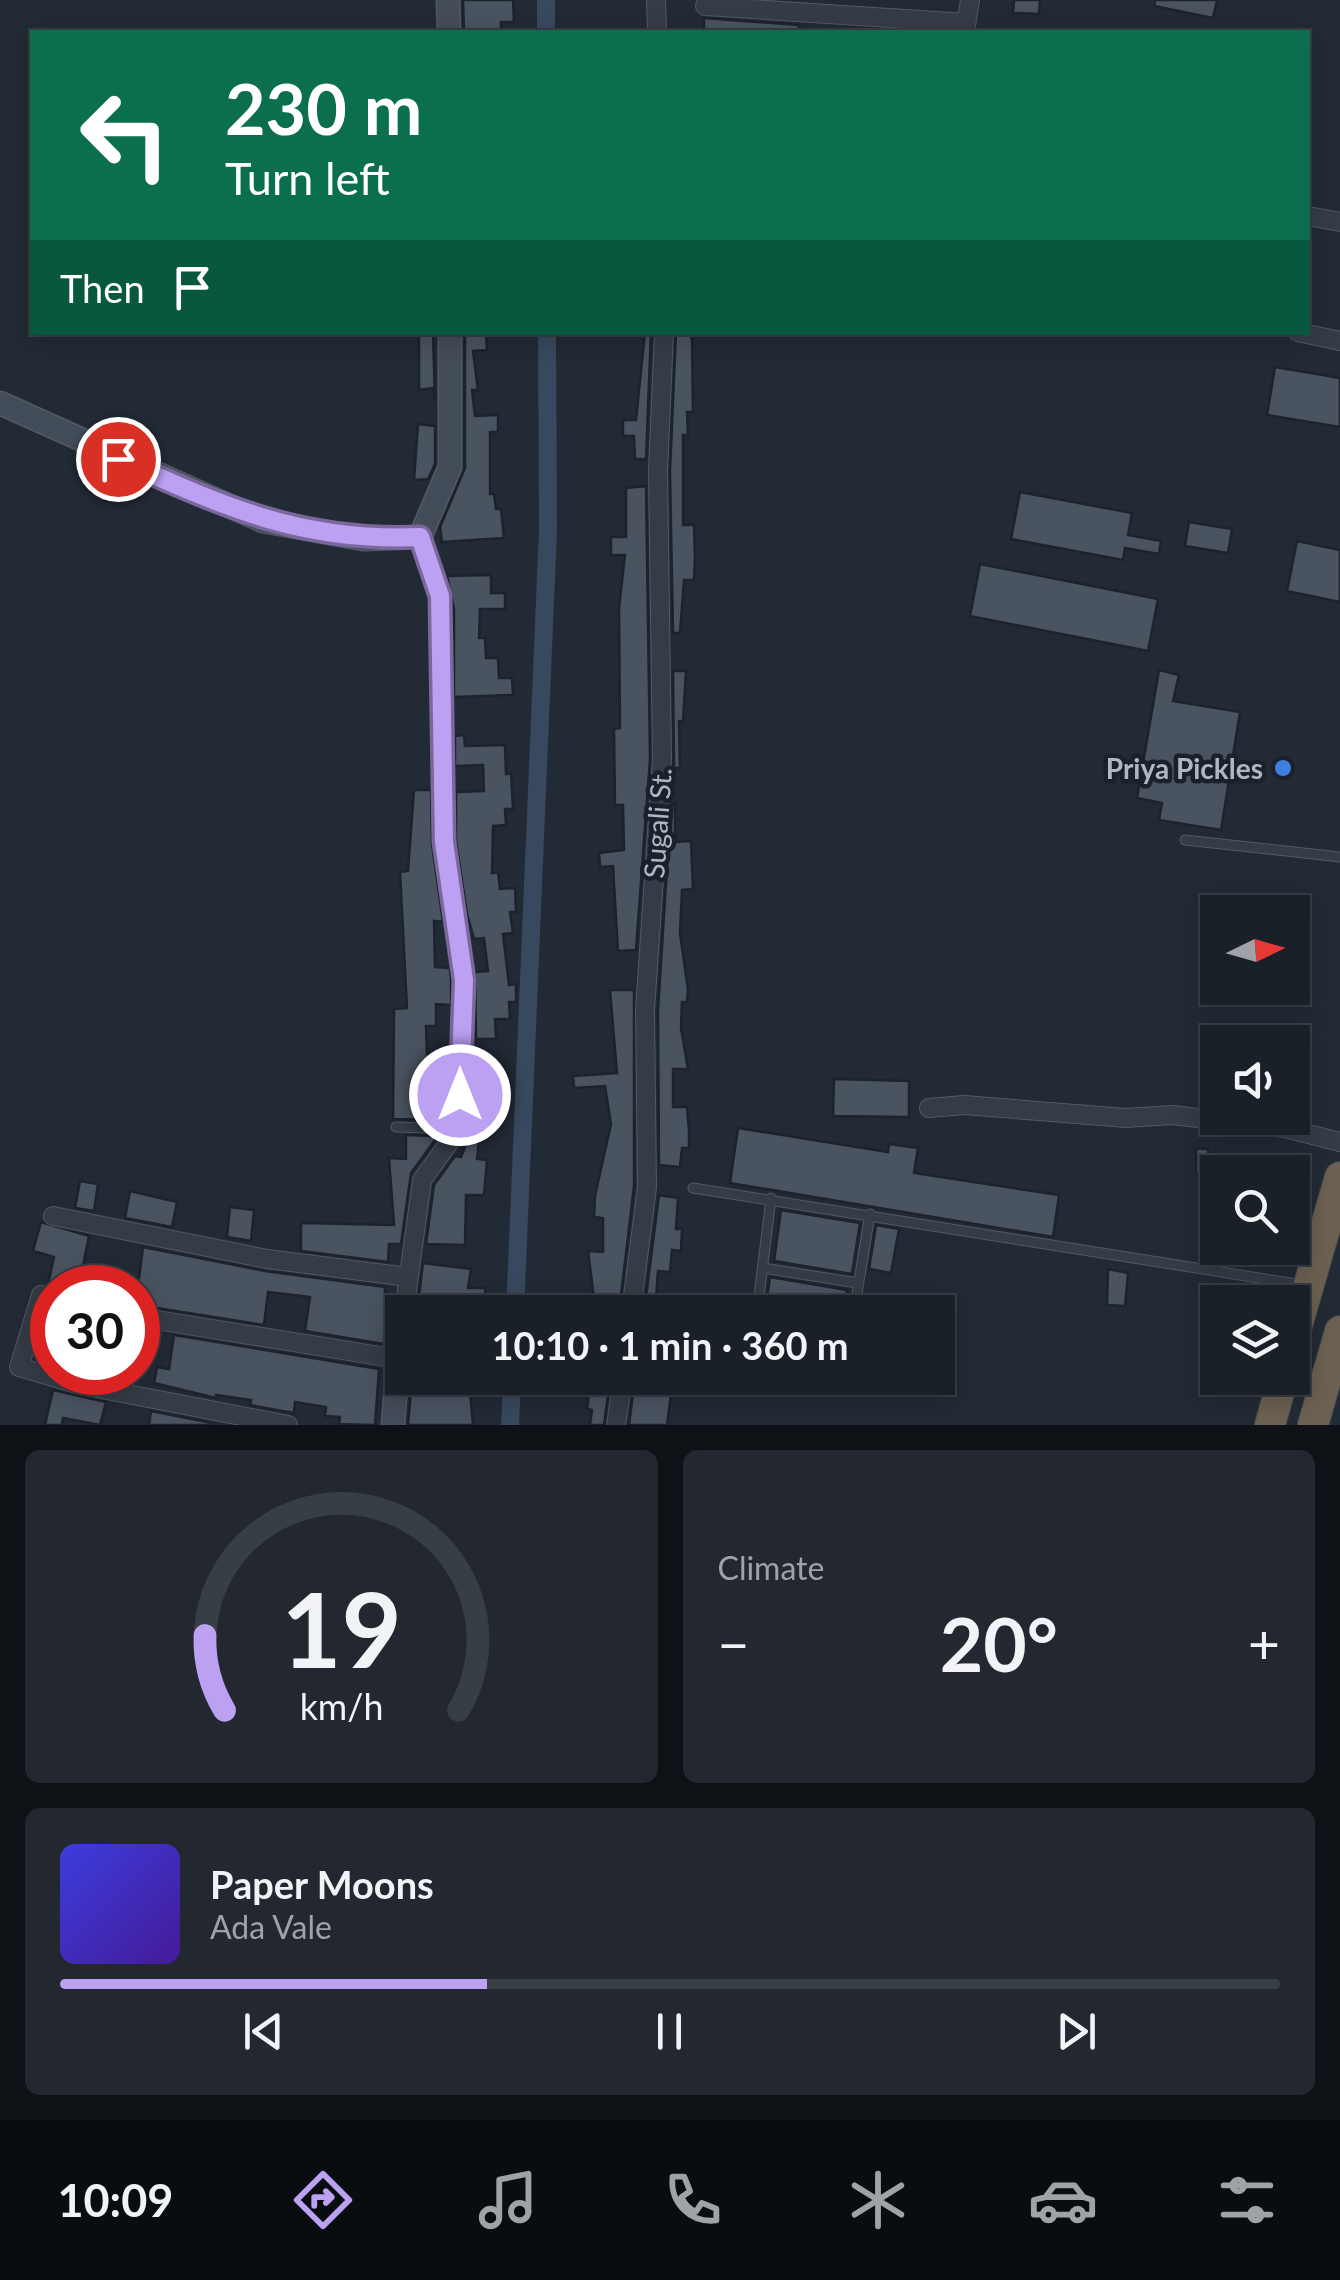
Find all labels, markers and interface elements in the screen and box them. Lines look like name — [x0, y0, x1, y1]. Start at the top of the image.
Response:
text: 230 m — [225, 66, 422, 150]
icon: left — [60, 70, 190, 200]
text: Turn left — [225, 151, 390, 205]
icon: arrive — [165, 260, 220, 315]
text: Then — [60, 265, 145, 311]
pin — [76, 417, 161, 502]
icon: arrive — [91, 432, 146, 487]
place label: Priya Pickles — [1106, 751, 1263, 785]
marker: Priya Pickles — [1272, 757, 1294, 779]
street label: Sugali St. — [636, 767, 678, 879]
north arrow — [1200, 895, 1310, 1005]
map controls — [1200, 895, 1310, 1395]
button: sound — [1200, 1025, 1310, 1135]
position arrow — [408, 1043, 512, 1147]
button: search — [1200, 1155, 1310, 1265]
speed limit sign: 30 — [30, 1265, 160, 1395]
button: layers — [1200, 1285, 1310, 1395]
text: 10:10 · 1 min · 360 m — [491, 1322, 849, 1368]
text: Climate — [718, 1548, 824, 1587]
text: 19 — [281, 1565, 402, 1690]
text: 20° — [940, 1598, 1058, 1688]
text: − — [718, 1610, 749, 1676]
text: + — [1248, 1610, 1280, 1676]
text: km/h — [299, 1685, 383, 1728]
text: Paper Moons — [210, 1861, 434, 1907]
text: Ada Vale — [210, 1907, 332, 1946]
icon: previous — [236, 2004, 291, 2059]
icon: pause — [642, 2004, 697, 2059]
icon: next — [1049, 2004, 1104, 2059]
icon: directions — [288, 2165, 358, 2235]
icon: music — [473, 2165, 543, 2235]
icon: phone — [658, 2165, 728, 2235]
icon: climate — [843, 2165, 913, 2235]
icon: car — [1028, 2165, 1098, 2235]
icon: filters — [1212, 2165, 1282, 2235]
text: 10:09 — [57, 2173, 173, 2227]

